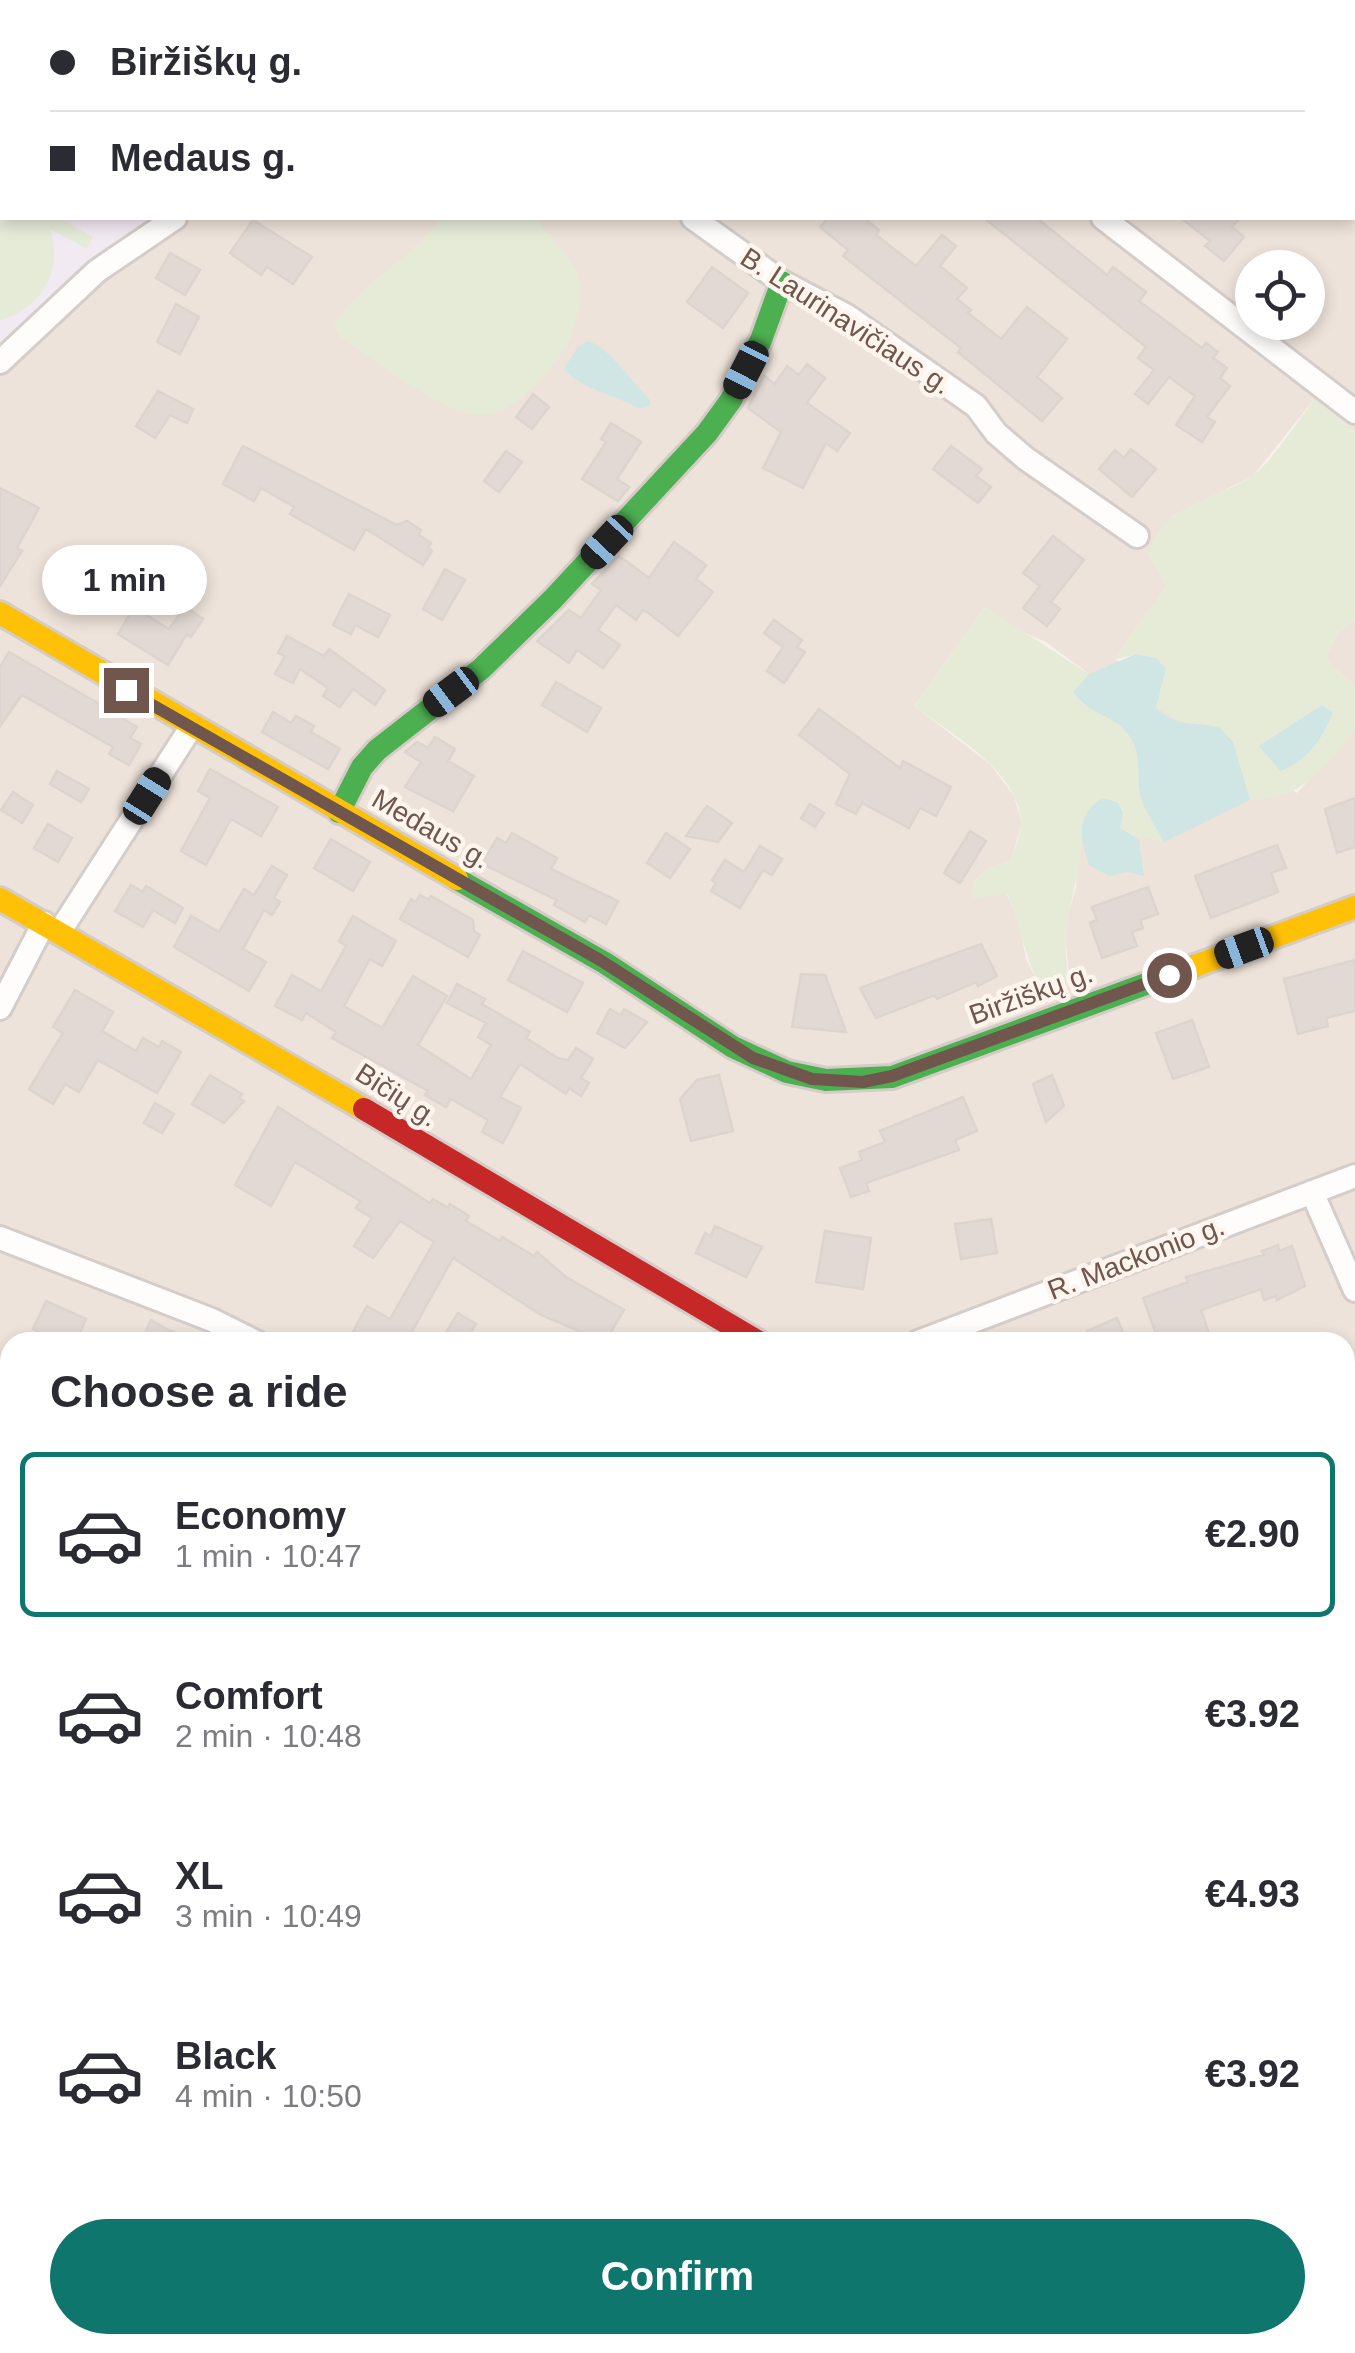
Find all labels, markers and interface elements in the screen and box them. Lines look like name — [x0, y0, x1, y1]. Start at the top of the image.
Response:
text: Biržiškų g. — [110, 41, 302, 83]
text: Medaus g. — [110, 137, 296, 179]
street label: B. Laurinavičiaus g. — [735, 241, 957, 401]
map controls — [1235, 250, 1325, 340]
button: locate — [1235, 250, 1325, 340]
car — [719, 336, 773, 404]
car — [576, 510, 638, 574]
callout: 1 min — [44, 545, 208, 615]
text: 1 min — [83, 562, 166, 598]
car — [418, 662, 484, 722]
route end — [104, 668, 149, 713]
car — [118, 763, 176, 829]
street label: Medaus g. — [367, 783, 495, 875]
car — [1211, 924, 1277, 972]
route start — [1147, 953, 1192, 998]
street label: Biržiškų g. — [965, 957, 1097, 1031]
street label: Bičių g. — [350, 1057, 444, 1133]
street label: R. Mackonio g. — [1043, 1210, 1229, 1306]
text: Choose a ride — [50, 1366, 348, 1417]
icon: car — [55, 1490, 145, 1580]
text: Economy — [175, 1495, 346, 1537]
text: €2.90 — [1205, 1513, 1300, 1555]
text: 1 min · 10:47 — [175, 1538, 362, 1574]
icon: car — [55, 1670, 145, 1760]
text: Comfort — [175, 1675, 323, 1717]
text: €3.92 — [1205, 1693, 1300, 1735]
text: 2 min · 10:48 — [175, 1718, 362, 1754]
icon: car — [55, 1850, 145, 1940]
text: XL — [175, 1855, 224, 1897]
text: €4.93 — [1205, 1873, 1300, 1915]
text: 3 min · 10:49 — [175, 1898, 362, 1934]
icon: car — [55, 2030, 145, 2120]
text: Black — [175, 2035, 276, 2077]
text: €3.92 — [1205, 2053, 1300, 2095]
text: 4 min · 10:50 — [175, 2078, 362, 2114]
button: Confirm — [50, 2219, 1305, 2334]

